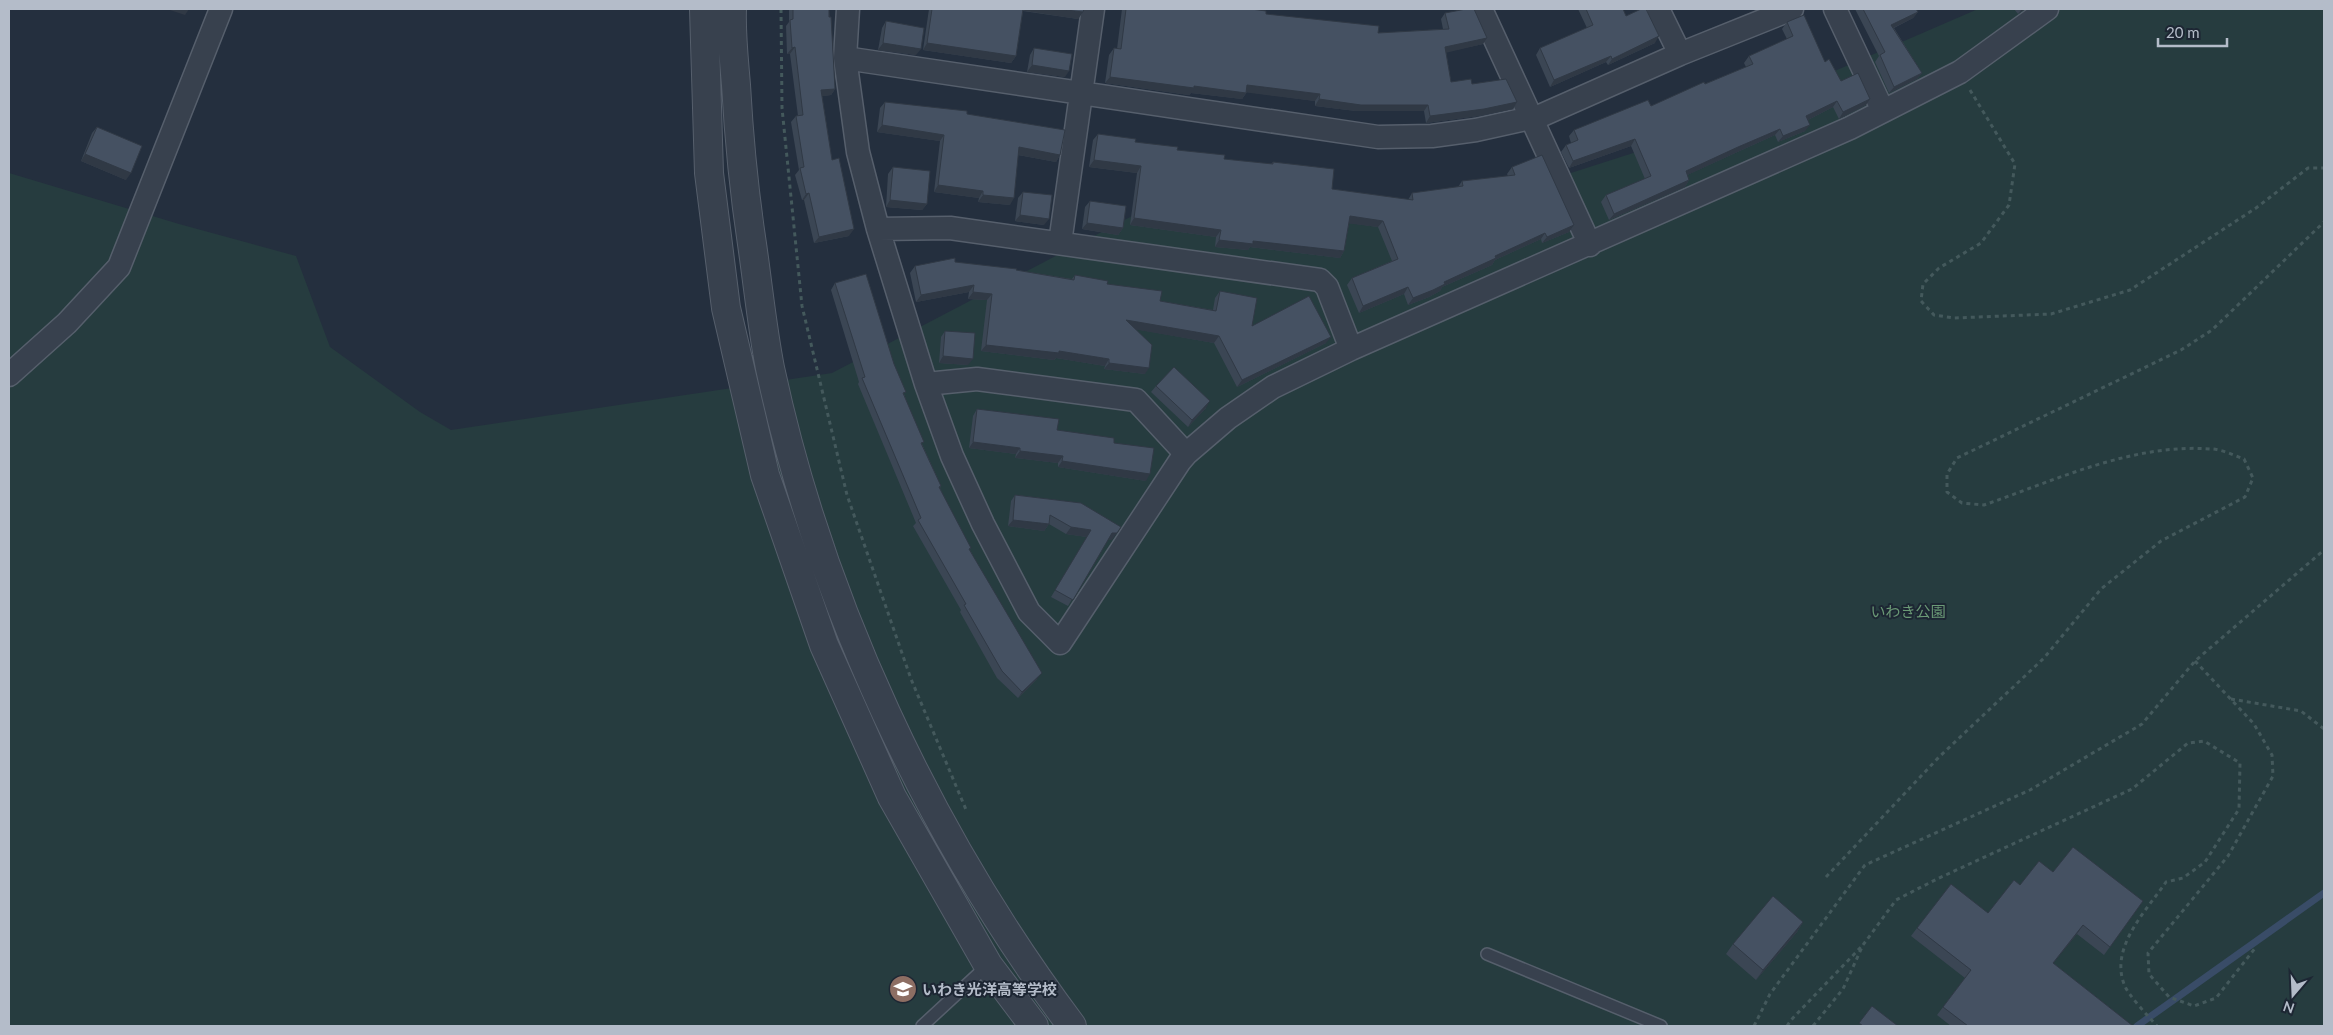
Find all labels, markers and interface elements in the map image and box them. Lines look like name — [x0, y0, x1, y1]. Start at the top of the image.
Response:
scale bar — [2158, 15, 2227, 47]
text: 20 m — [2166, 23, 2200, 41]
park label: いわき公園 — [1870, 602, 1946, 620]
north arrow — [2268, 970, 2318, 1020]
school or university icon: いわき光洋高等学校 — [888, 974, 918, 1004]
place label: いわき光洋高等学校 — [922, 980, 1057, 998]
text: N — [2281, 998, 2296, 1018]

